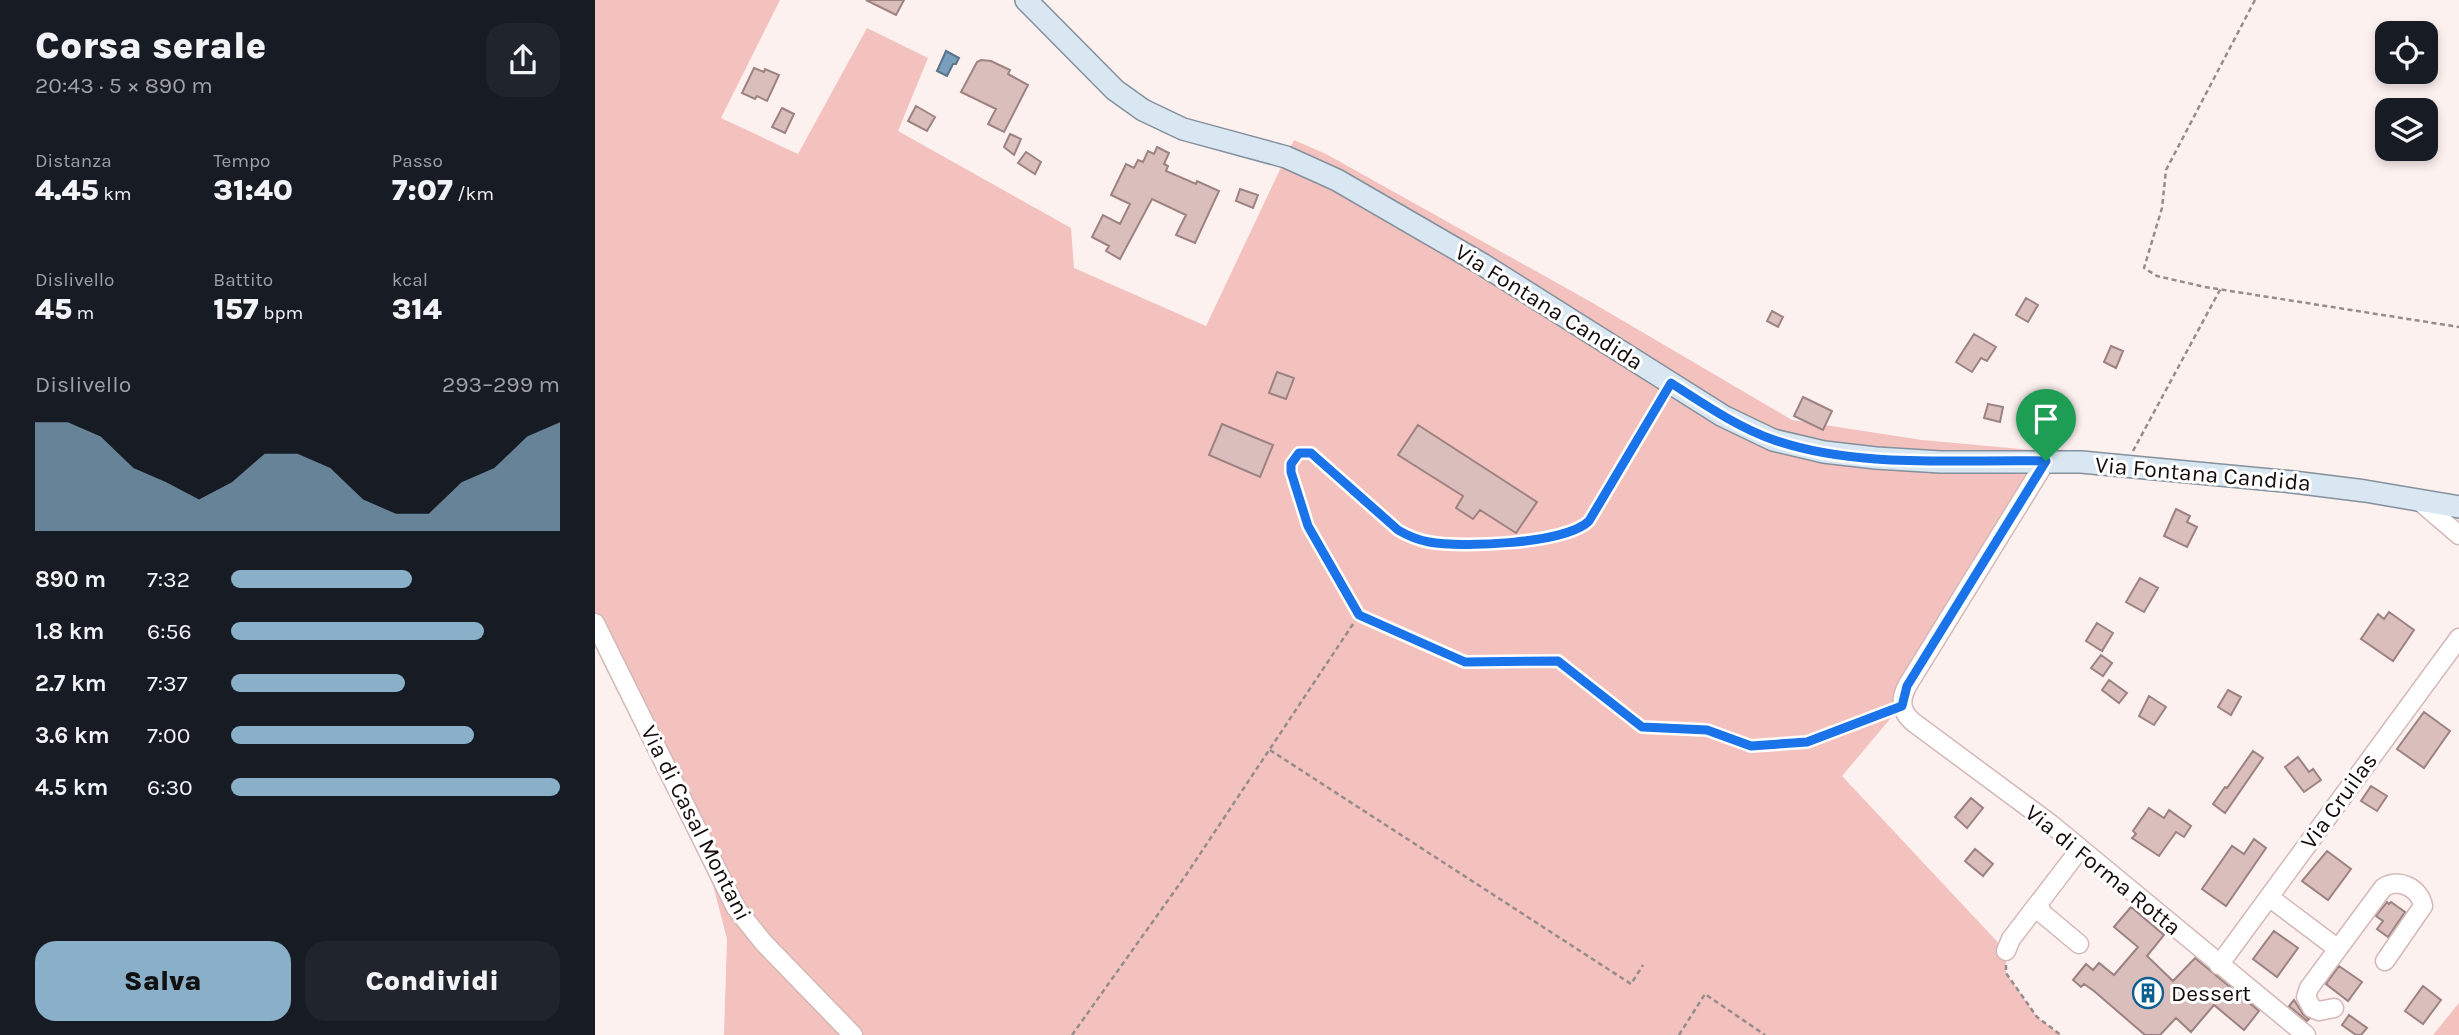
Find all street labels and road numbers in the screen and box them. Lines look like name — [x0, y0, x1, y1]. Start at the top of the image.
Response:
street label: Via Fontana Candida — [1450, 238, 1648, 376]
street label: Via Fontana Candida — [2094, 451, 2312, 497]
street label: Via di Casal Montani — [635, 721, 757, 925]
street label: Via Cruilas — [2295, 748, 2383, 854]
street label: Via di Forma Rotta — [2020, 799, 2186, 941]

